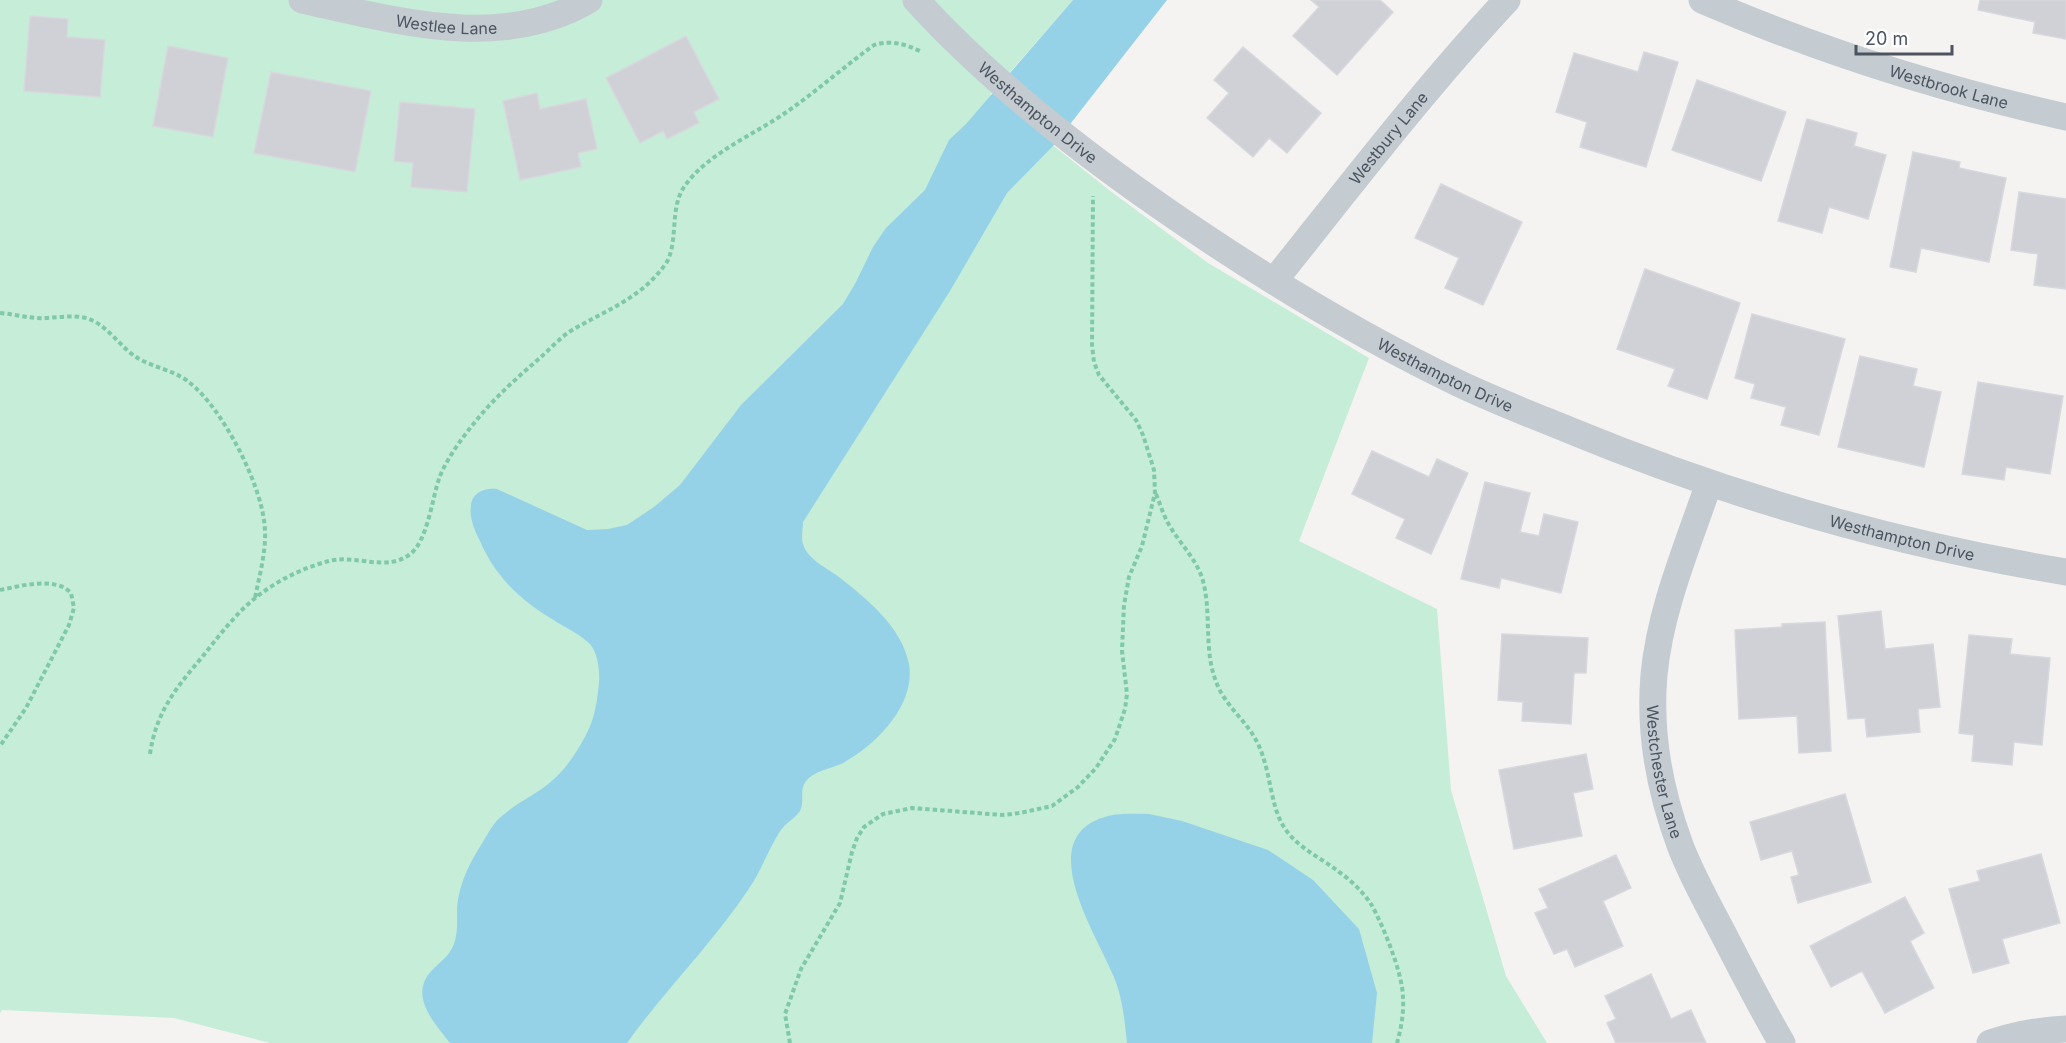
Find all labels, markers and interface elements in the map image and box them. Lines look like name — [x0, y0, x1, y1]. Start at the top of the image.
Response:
street label: Westlee Lane — [394, 10, 498, 38]
scale bar — [1856, 18, 1952, 56]
text: 20 m — [1865, 28, 1908, 49]
street label: Westhampton Drive — [974, 57, 1101, 168]
street label: Westbrook Lane — [1887, 60, 2011, 113]
street label: Westbury Lane — [1345, 88, 1432, 189]
street label: Westhampton Drive — [1374, 333, 1516, 416]
street label: Westhampton Drive — [1827, 510, 1976, 565]
street label: Westchester Lane — [1643, 704, 1687, 841]

